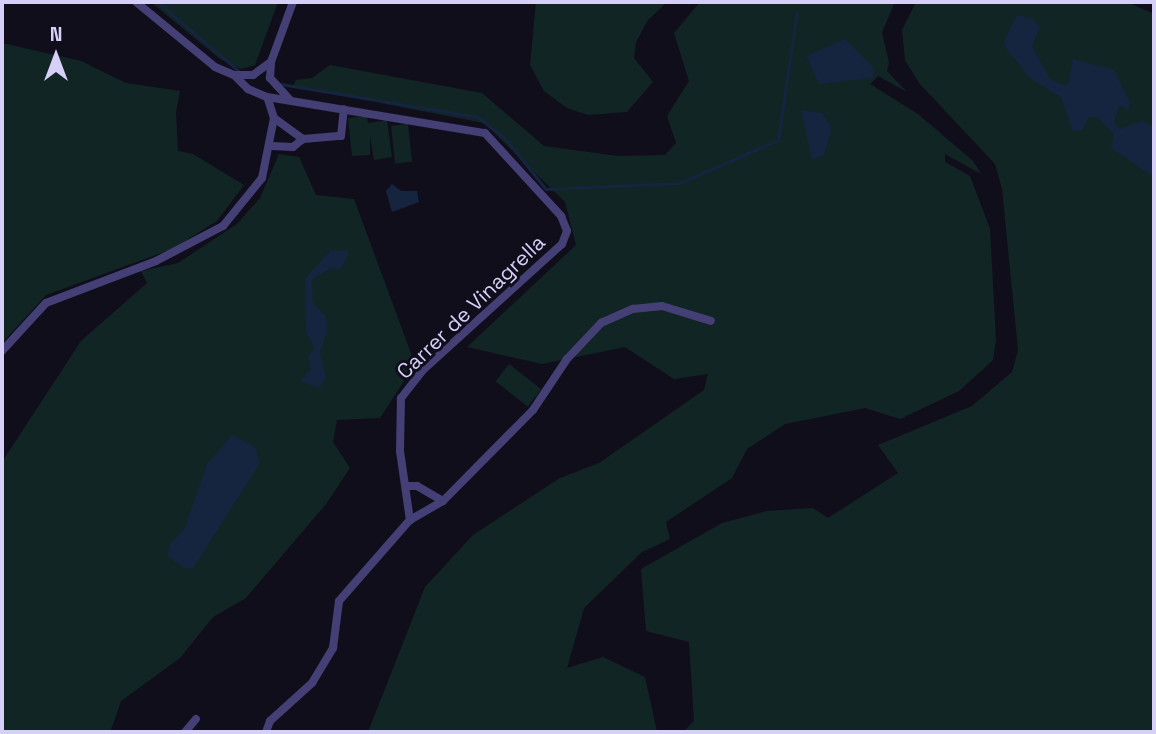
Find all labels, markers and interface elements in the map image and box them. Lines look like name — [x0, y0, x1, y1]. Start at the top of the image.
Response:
north arrow — [21, 21, 91, 91]
text: N — [50, 22, 62, 47]
street label: Carrer de Vinagrella — [391, 230, 551, 384]

